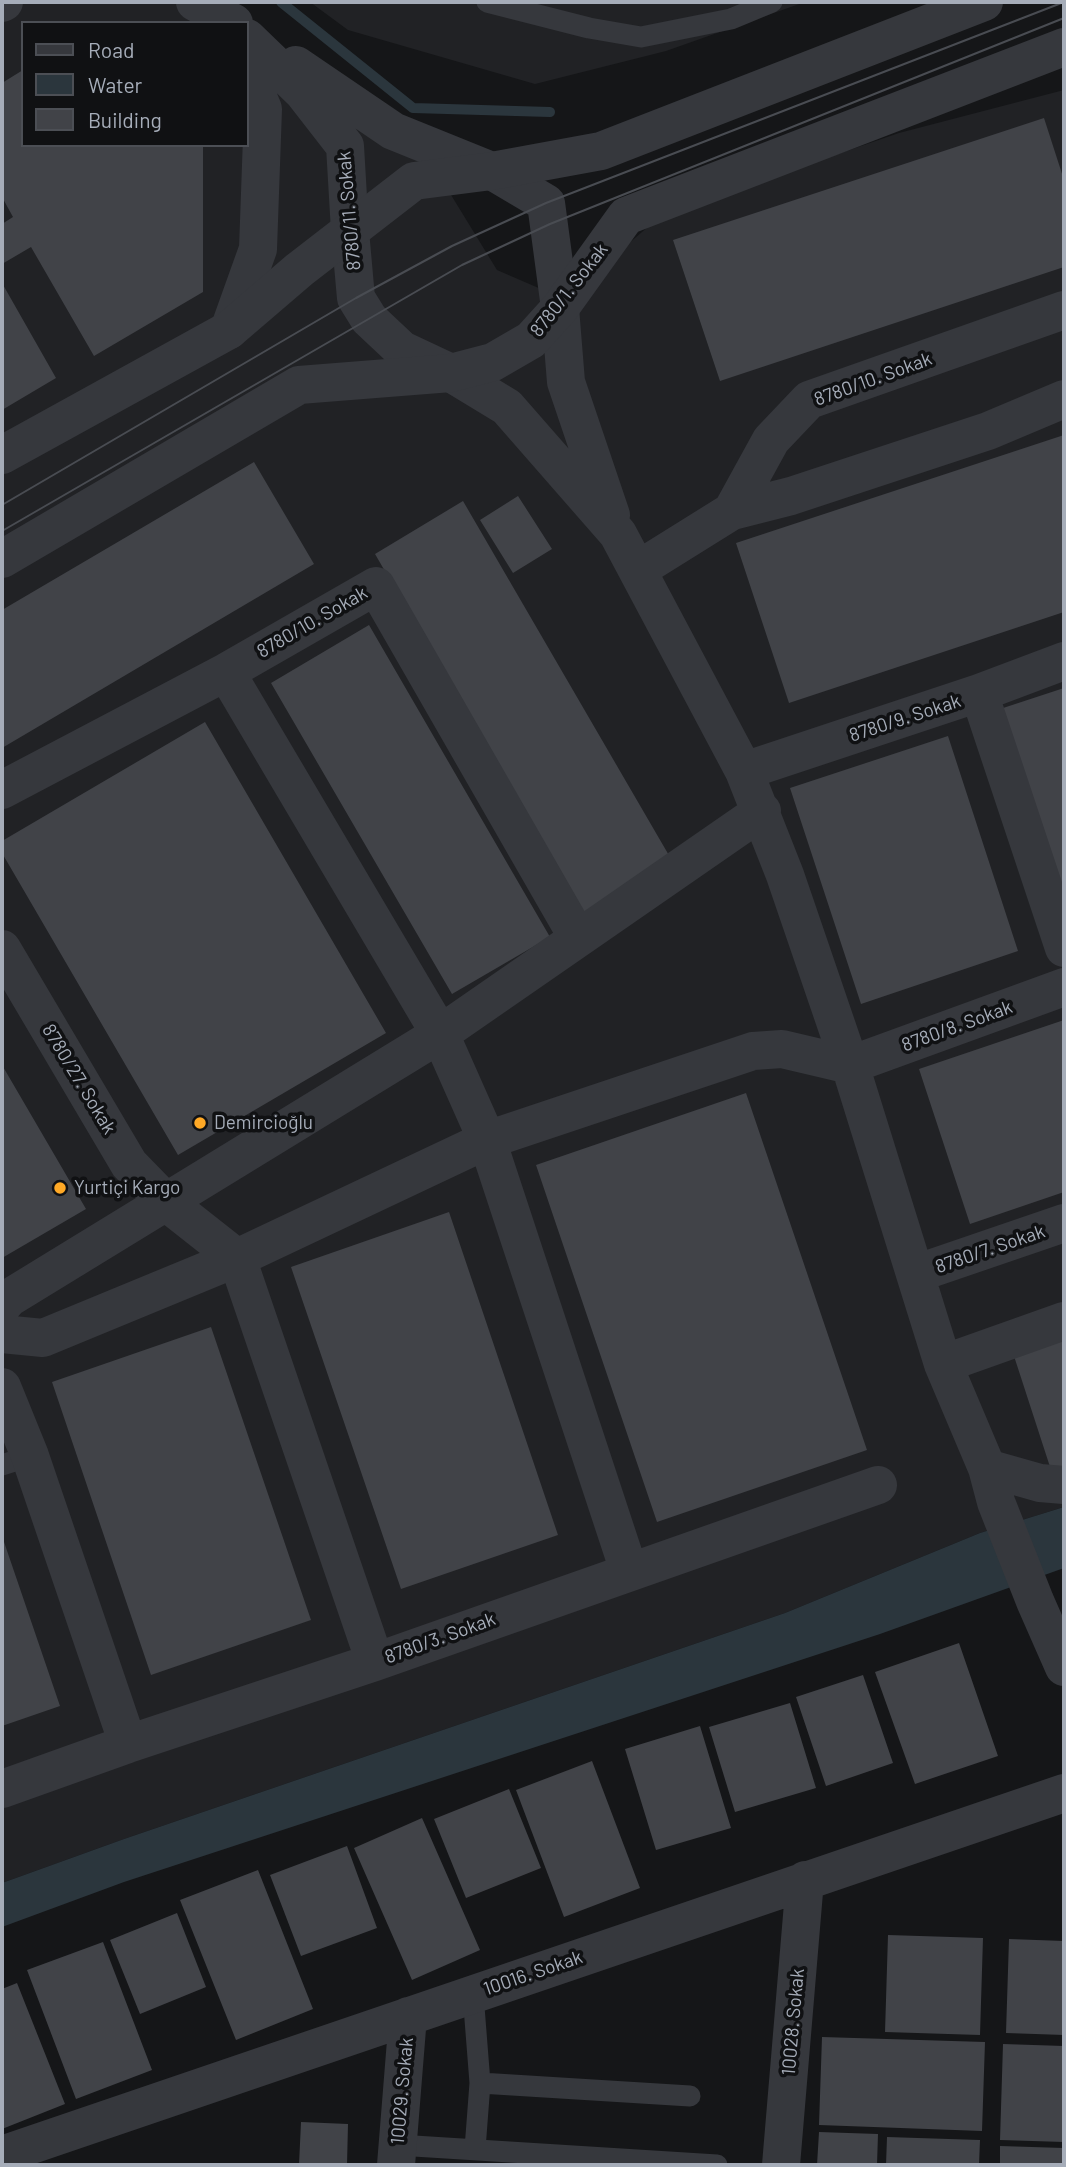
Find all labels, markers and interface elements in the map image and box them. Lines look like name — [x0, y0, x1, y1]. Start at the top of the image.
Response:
legend — [21, 21, 248, 147]
text: Road — [88, 37, 134, 62]
text: Water — [88, 72, 142, 97]
text: Building — [88, 107, 162, 132]
street label: 8780/11. Sokak — [332, 150, 366, 272]
street label: 8780/1. Sokak — [525, 239, 613, 341]
street label: 8780/10. Sokak — [811, 347, 935, 411]
street label: 8780/10. Sokak — [253, 581, 371, 663]
street label: 8780/9. Sokak — [846, 689, 964, 747]
street label: 8780/8. Sokak — [899, 995, 1015, 1057]
street label: 8780/27. Sokak — [37, 1020, 121, 1138]
place label: Demircioğlu — [214, 1112, 313, 1134]
marker: Demircioğlu — [192, 1115, 208, 1131]
place label: Yurtiçi Kargo — [74, 1177, 180, 1199]
marker: Yurtiçi Kargo — [52, 1180, 68, 1196]
street label: 8780/7. Sokak — [932, 1220, 1048, 1278]
street label: 8780/3. Sokak — [382, 1607, 498, 1669]
street label: 10016. Sokak — [481, 1945, 585, 2001]
street label: 10028. Sokak — [777, 1968, 809, 2076]
street label: 10029. Sokak — [386, 2037, 418, 2145]

